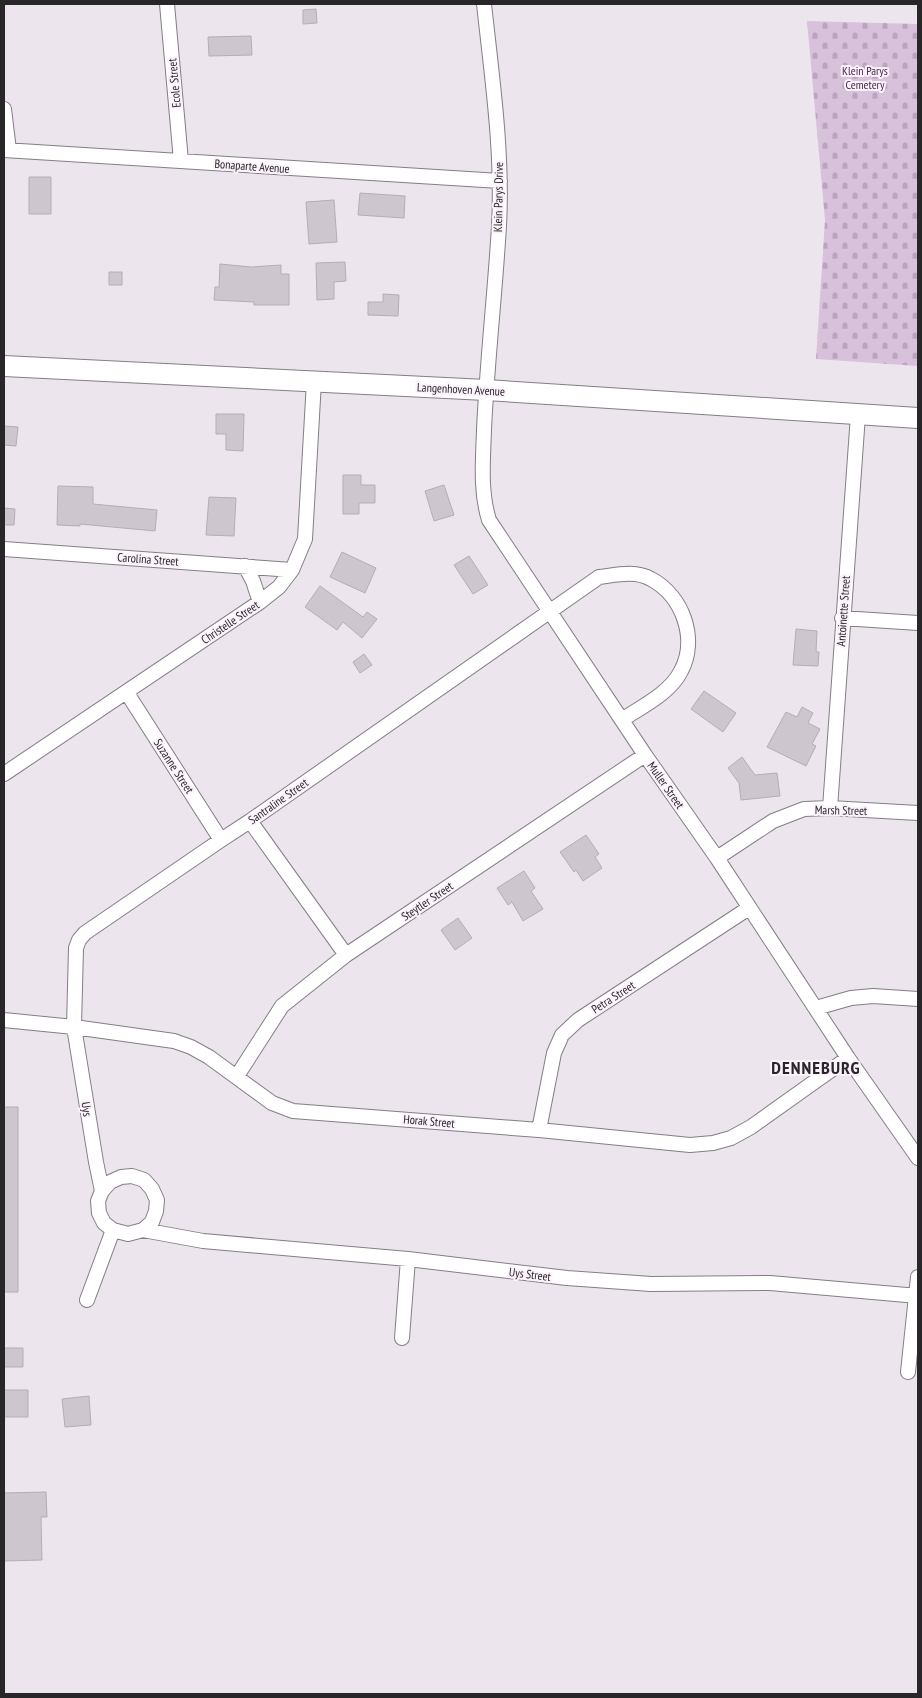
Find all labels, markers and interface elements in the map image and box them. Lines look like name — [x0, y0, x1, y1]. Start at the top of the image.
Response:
street label: Ecole Street — [164, 57, 184, 108]
park label: Klein Parys Cemetery — [842, 63, 888, 92]
street label: Bonaparte Avenue — [214, 156, 290, 176]
street label: Klein Parys Drive — [490, 162, 506, 232]
street label: Langenhoven Avenue — [417, 379, 505, 399]
street label: Carolina Street — [117, 549, 180, 569]
street label: Antoinette Street — [833, 574, 853, 647]
street label: Christelle Street — [198, 597, 262, 647]
street label: Suzanne Street — [151, 736, 198, 797]
street label: Muller Street — [644, 759, 688, 812]
street label: Santraline Street — [245, 774, 311, 827]
street label: Marsh Street — [815, 802, 868, 818]
street label: Steytler Street — [398, 878, 456, 924]
street label: Petra Street — [588, 977, 638, 1017]
district label: DENNEBURG — [771, 1056, 861, 1079]
street label: Uys — [78, 1101, 96, 1117]
street label: Horak Street — [403, 1111, 456, 1131]
street label: Uys Street — [508, 1264, 553, 1284]

